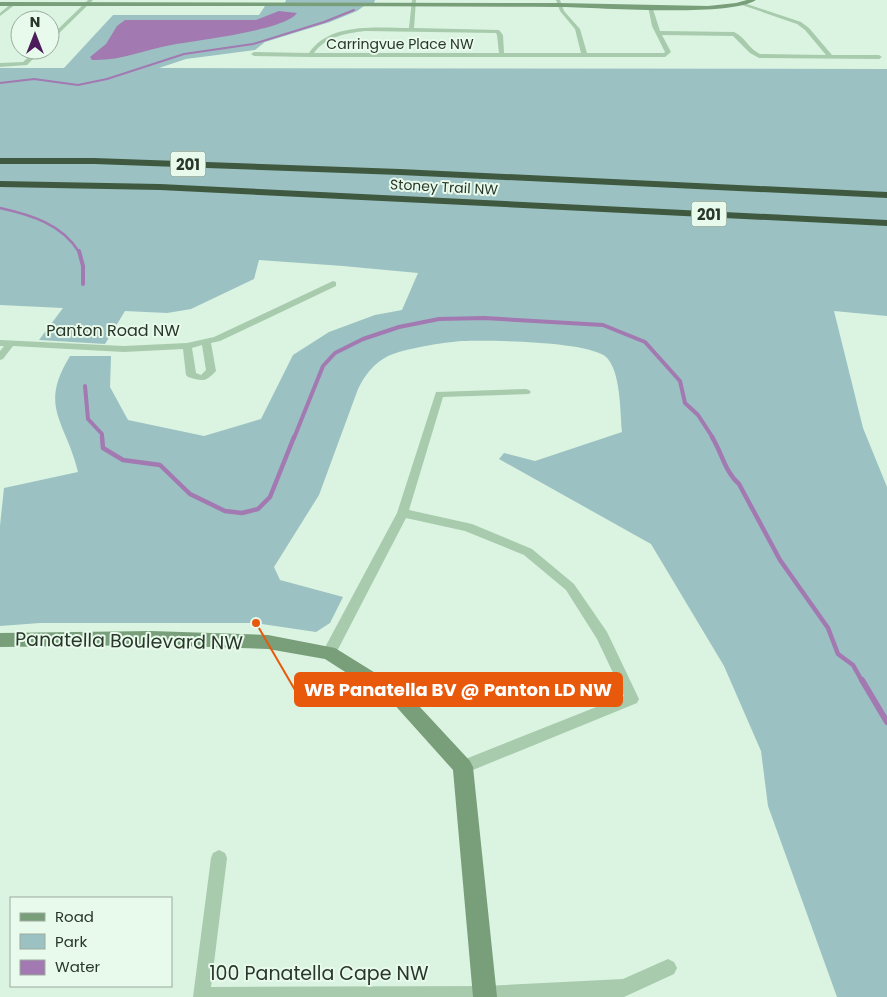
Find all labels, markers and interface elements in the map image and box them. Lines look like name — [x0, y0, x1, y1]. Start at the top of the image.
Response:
north arrow — [10, 10, 60, 60]
text: N — [30, 12, 40, 32]
street label: Carringvue Place NW — [326, 34, 474, 54]
road number: 201 — [170, 152, 206, 176]
street label: Stoney Trail NW — [390, 174, 499, 200]
road number: 201 — [692, 202, 726, 226]
street label: Panton Road NW — [46, 319, 180, 342]
street label: Panatella Boulevard NW — [15, 626, 243, 656]
callout: WB Panatella BV @ Panton LD NW — [295, 673, 622, 706]
text: WB Panatella BV @ Panton LD NW — [304, 677, 612, 702]
legend — [10, 897, 172, 987]
text: Road — [55, 906, 94, 927]
text: Park — [55, 931, 87, 952]
text: Water — [55, 956, 101, 977]
street label: 100 Panatella Cape NW — [210, 960, 429, 987]

